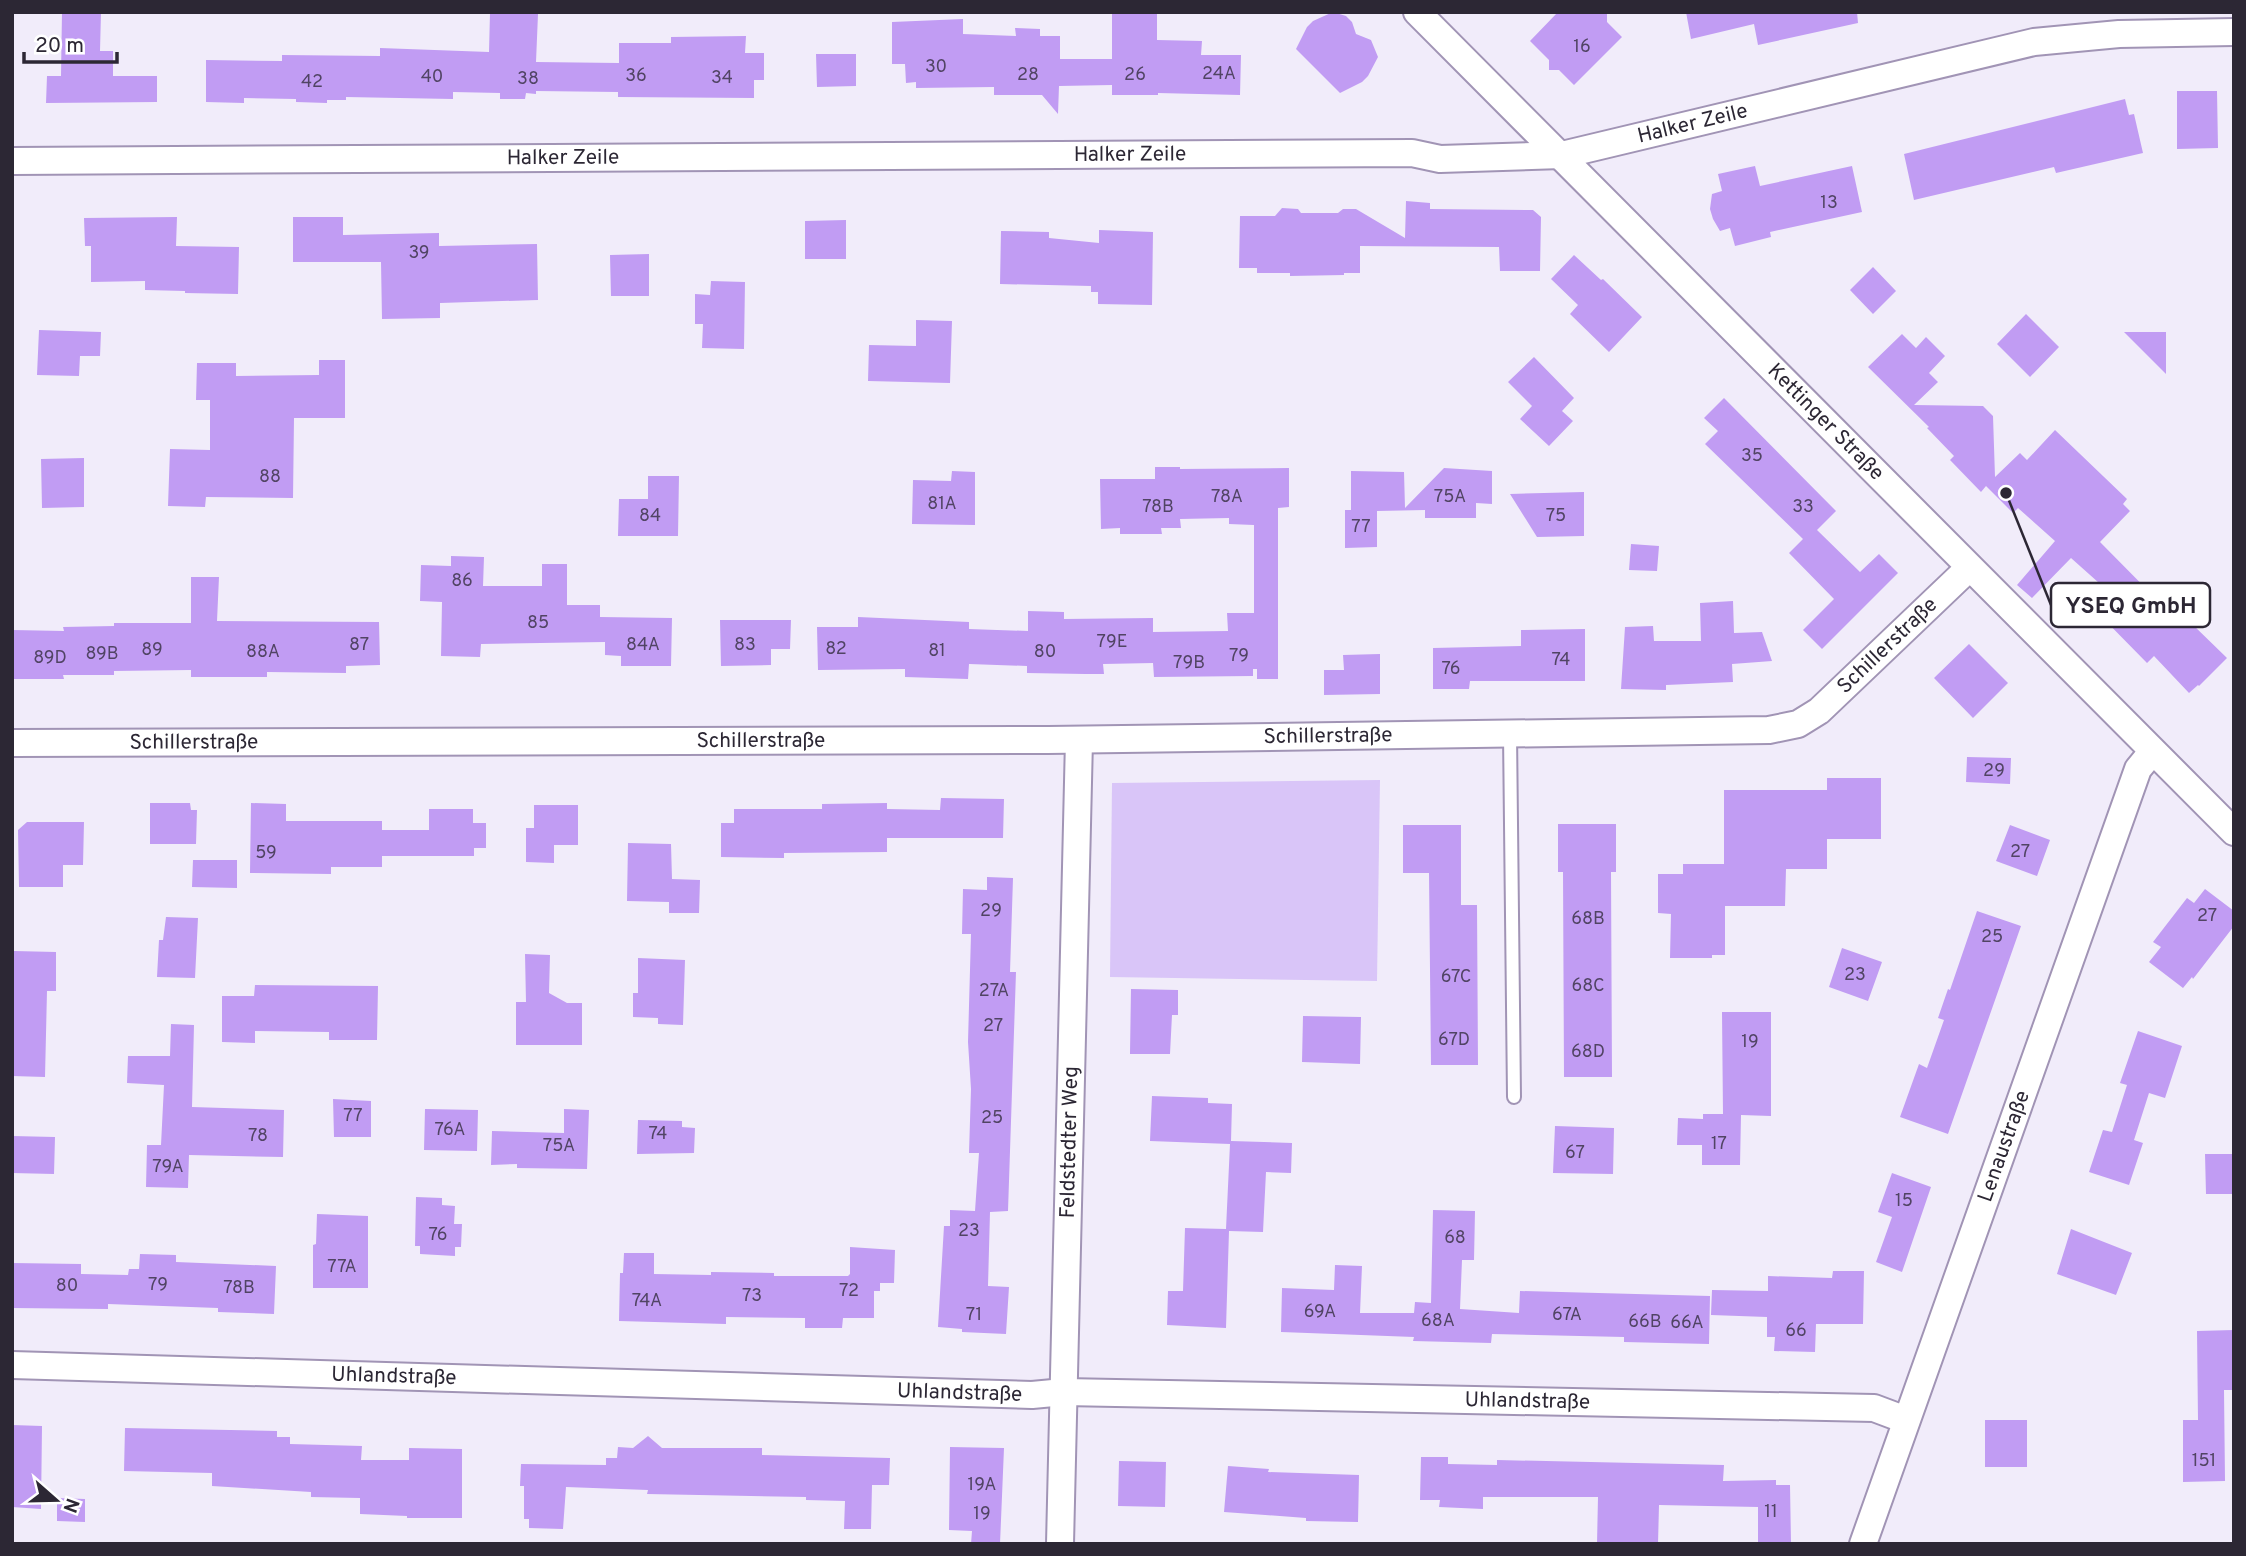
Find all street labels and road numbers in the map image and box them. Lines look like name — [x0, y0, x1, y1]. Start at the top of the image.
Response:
street label: Halker Zeile — [1635, 98, 1750, 150]
street label: Halker Zeile — [1074, 141, 1186, 168]
street label: Halker Zeile — [507, 144, 619, 172]
street label: Kettinger Straße — [1762, 358, 1890, 486]
street label: Schillerstraße — [1832, 591, 1943, 700]
street label: Schillerstraße — [1263, 722, 1393, 751]
street label: Schillerstraße — [697, 727, 825, 755]
street label: Schillerstraße — [130, 729, 258, 756]
street label: Feldstedter Weg — [1054, 1066, 1085, 1219]
street label: Lenaustraße — [1972, 1087, 2036, 1206]
street label: Uhlandstraße — [331, 1361, 457, 1392]
street label: Uhlandstraße — [896, 1378, 1023, 1408]
street label: Uhlandstraße — [1464, 1386, 1590, 1416]

